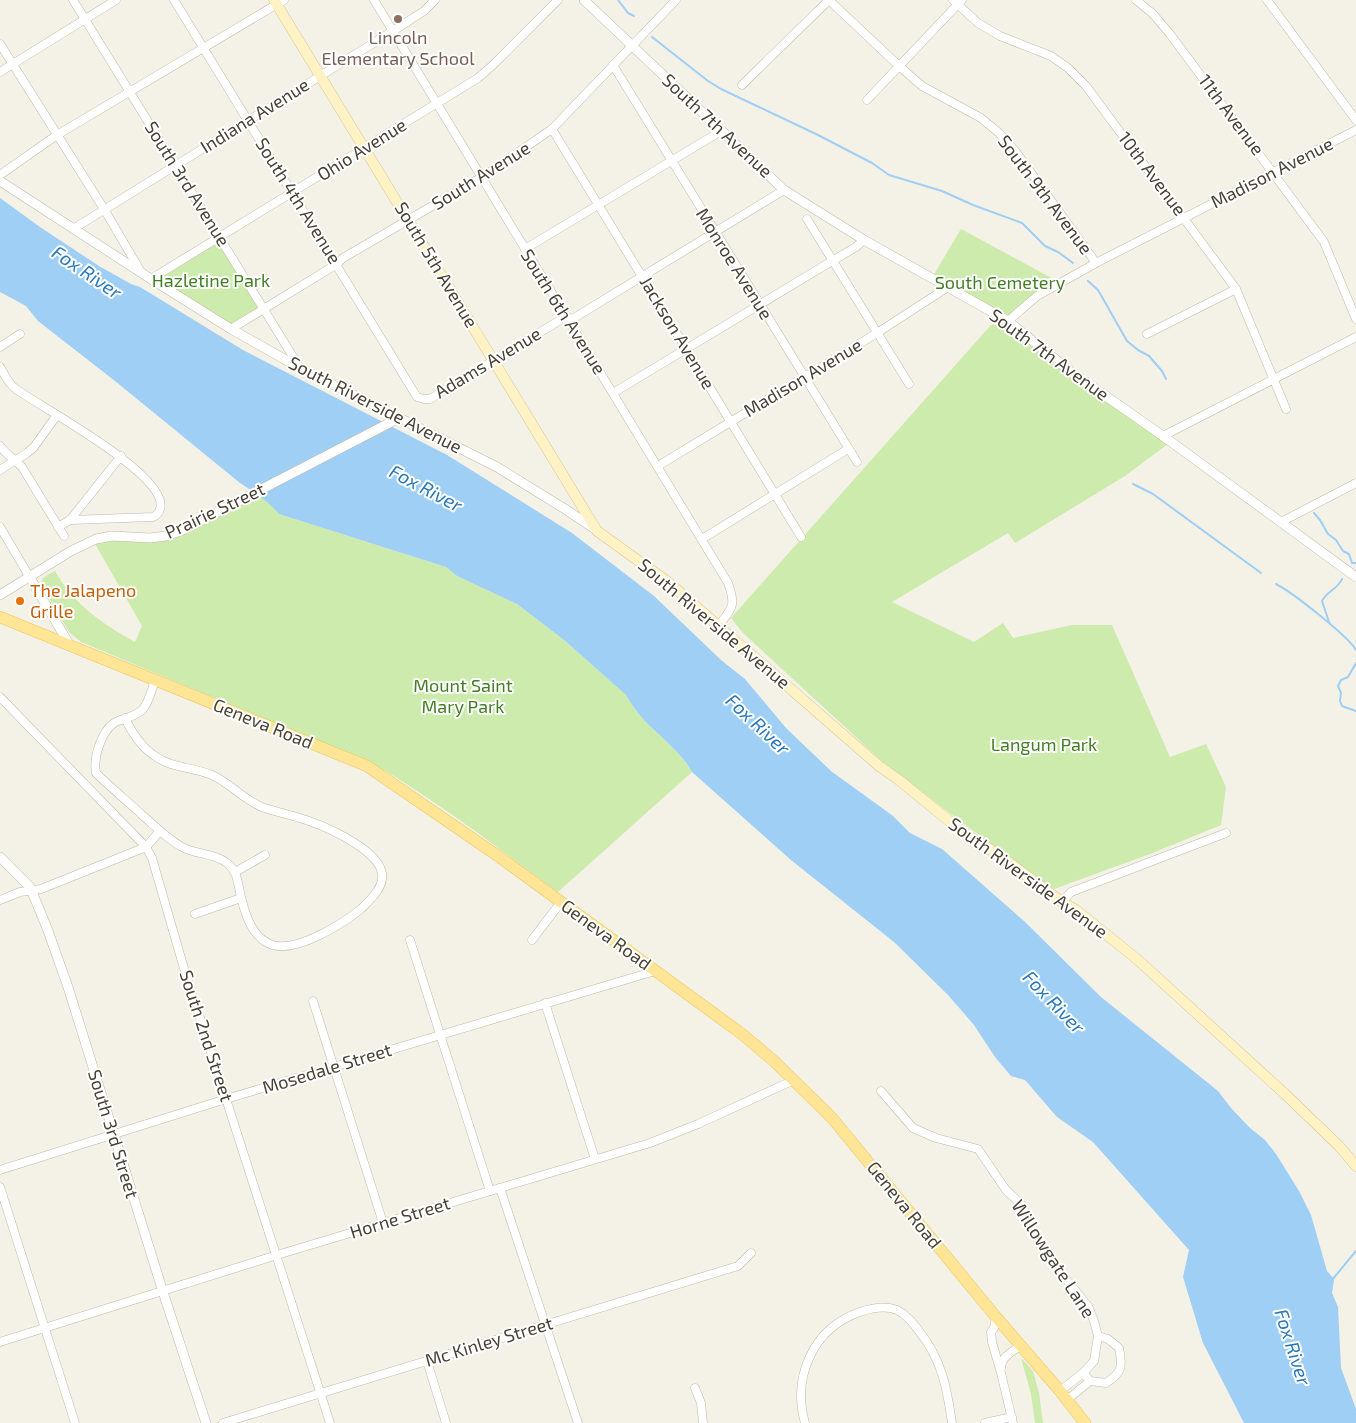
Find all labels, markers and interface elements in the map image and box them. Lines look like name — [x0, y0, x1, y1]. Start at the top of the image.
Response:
marker: Lincoln Elementary School — [392, 13, 404, 25]
place label: Lincoln Elementary School — [321, 26, 475, 69]
street label: South 7th Avenue — [658, 69, 777, 182]
street label: 11th Avenue — [1194, 70, 1269, 159]
street label: Indiana Avenue — [196, 73, 313, 157]
street label: Ohio Avenue — [313, 113, 410, 185]
street label: South 3rd Avenue — [141, 117, 235, 250]
street label: 10th Avenue — [1114, 127, 1191, 220]
street label: South 9th Avenue — [994, 131, 1098, 258]
street label: Madison Avenue — [1207, 132, 1336, 212]
street label: South 4th Avenue — [251, 133, 346, 267]
street label: South Avenue — [427, 136, 534, 214]
street label: South 5th Avenue — [391, 198, 483, 331]
street label: Monroe Avenue — [692, 204, 778, 323]
water label: Fox River — [48, 240, 127, 303]
street label: South 6th Avenue — [517, 245, 611, 378]
park label: Hazletine Park — [152, 269, 270, 291]
park label: South Cemetery — [935, 271, 1066, 293]
street label: Jackson Avenue — [636, 272, 720, 393]
street label: South 7th Avenue — [986, 303, 1114, 405]
street label: Adams Avenue — [430, 322, 545, 403]
street label: Madison Avenue — [739, 333, 866, 421]
street label: South Riverside Avenue — [285, 351, 466, 457]
water label: Fox River — [386, 459, 467, 516]
street label: Prairie Street — [161, 477, 268, 543]
street label: South Riverside Avenue — [634, 553, 795, 693]
place label: The Jalapeno Grille — [30, 579, 136, 622]
marker: The Jalapeno Grille — [14, 595, 26, 607]
park label: Mount Saint Mary Park — [413, 674, 513, 717]
water label: Fox River — [722, 688, 795, 759]
street label: Geneva Road — [210, 693, 317, 753]
park label: Langum Park — [991, 733, 1097, 755]
street label: South Riverside Avenue — [945, 812, 1112, 942]
street label: Geneva Road — [557, 894, 656, 974]
water label: Fox River — [1019, 965, 1090, 1038]
street label: South 2nd Street — [175, 967, 239, 1104]
street label: Mosedale Street — [259, 1038, 394, 1098]
street label: South 3rd Street — [84, 1067, 144, 1201]
street label: Geneva Road — [863, 1156, 947, 1252]
street label: Horne Street — [347, 1191, 453, 1243]
street label: Willowgate Lane — [1007, 1195, 1100, 1322]
water label: Fox River — [1270, 1306, 1317, 1388]
street label: Mc Kinley Street — [422, 1311, 555, 1371]

